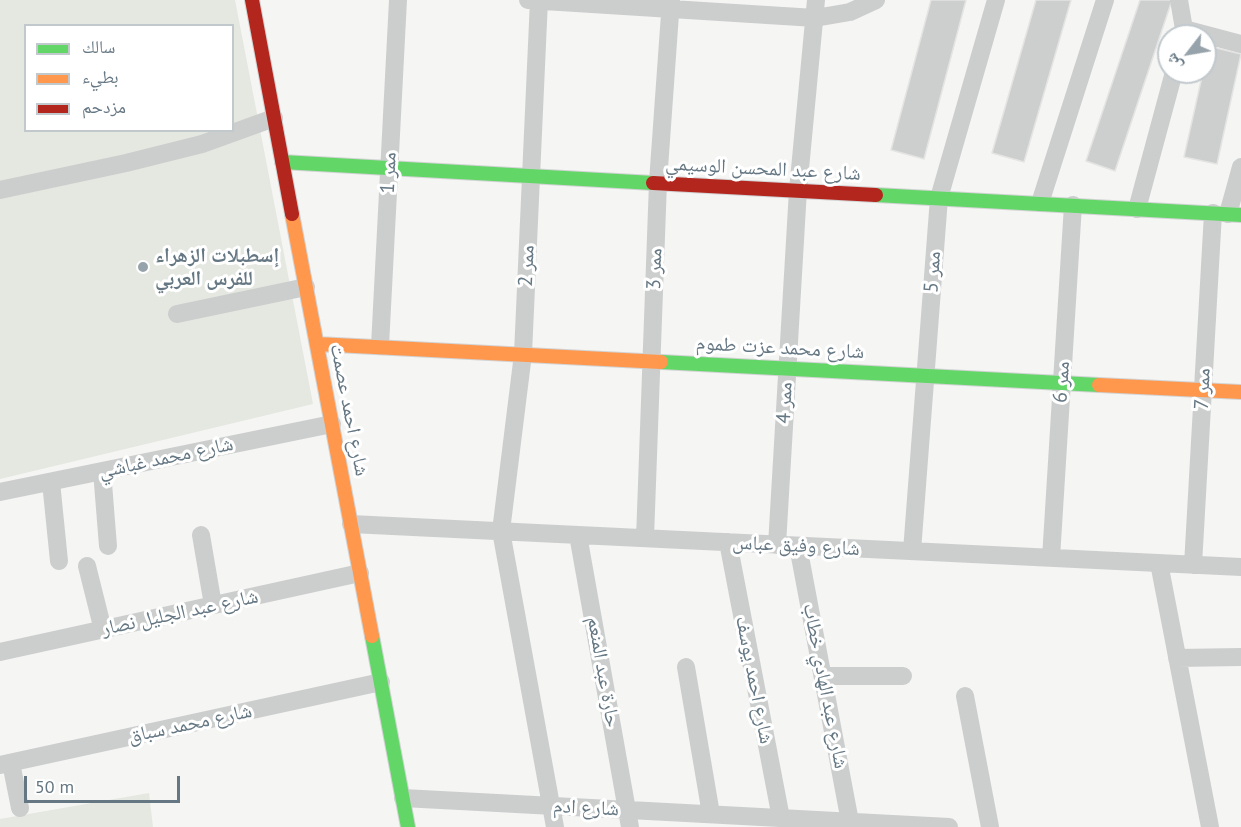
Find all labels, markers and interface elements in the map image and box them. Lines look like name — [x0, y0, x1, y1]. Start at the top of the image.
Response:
legend — [24, 24, 234, 132]
north arrow — [1157, 24, 1217, 84]
text: سالك — [82, 35, 115, 58]
text: ش — [1160, 50, 1186, 75]
text: بطيء — [82, 65, 119, 88]
text: مزدحم — [82, 95, 126, 118]
street label: ممر 1 — [376, 152, 402, 194]
street label: شارع عبد المحسن الوسيمي — [665, 152, 861, 186]
place label: إسطبلات الزهراء للفرس العربي — [155, 244, 279, 291]
street label: ممر 2 — [514, 245, 540, 287]
street label: ممر 3 — [642, 248, 668, 290]
street label: ممر 5 — [920, 250, 946, 294]
marker: إسطبلات الزهراء للفرس العربي — [136, 260, 150, 274]
street label: شارع محمد عزت طموم — [695, 332, 865, 364]
street label: شارع احمد عصمت — [324, 342, 374, 478]
street label: ممر 6 — [1049, 360, 1075, 404]
street label: ممر 7 — [1190, 368, 1216, 410]
street label: ممر 4 — [772, 382, 798, 424]
street label: شارع محمد غباشي — [97, 432, 235, 484]
street label: شارع وفيق عباس — [732, 531, 860, 561]
street label: شارع عبد الجليل نصار — [99, 585, 261, 641]
street label: شارع عبد الهادي خطاب — [797, 601, 853, 771]
street label: شارع احمد يوسف — [730, 614, 778, 746]
street label: حارة عبد المنعم — [581, 615, 625, 729]
street label: شارع محمد سباق — [126, 699, 254, 749]
scale bar — [27, 764, 183, 802]
text: 50 m — [35, 775, 74, 798]
street label: شارع ادم — [552, 794, 620, 822]

